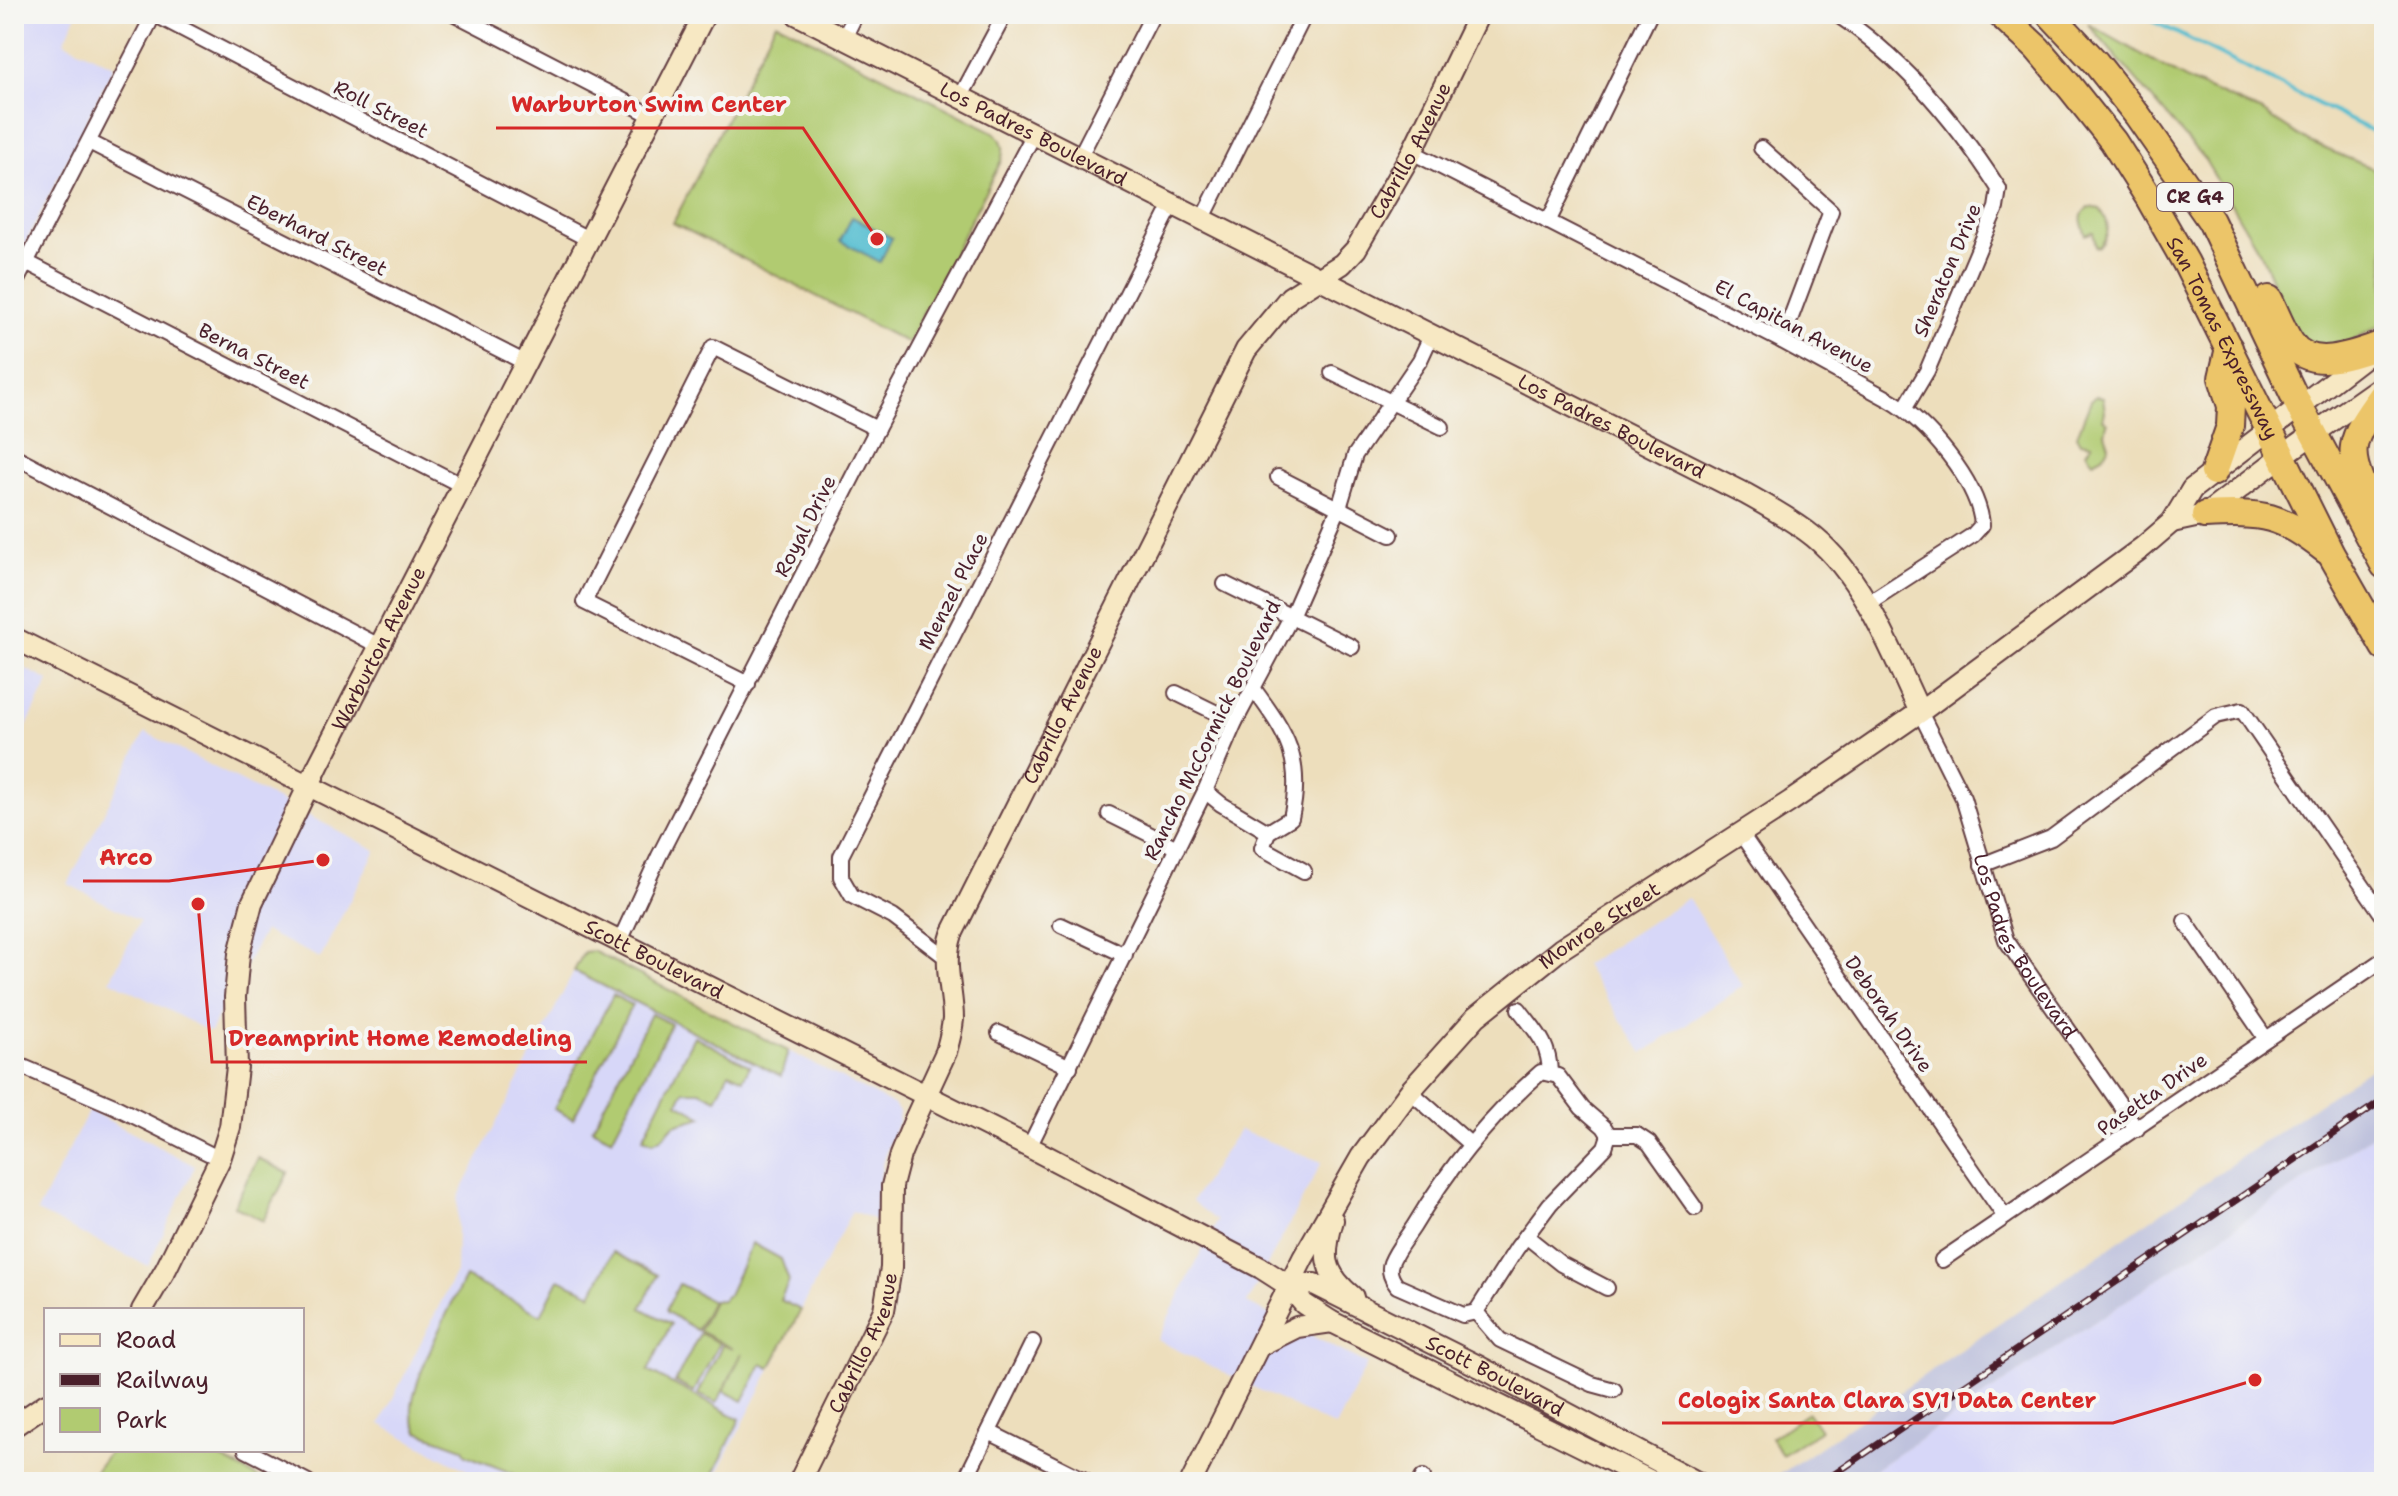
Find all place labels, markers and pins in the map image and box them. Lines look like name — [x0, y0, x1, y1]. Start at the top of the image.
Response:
callout: Warburton Swim Center — [496, 82, 803, 128]
callout: Arco — [83, 835, 169, 881]
callout: Dreamprint Home Remodeling — [212, 1016, 587, 1062]
callout: Cologix Santa Clara SV1 Data Center — [1662, 1377, 2113, 1423]

